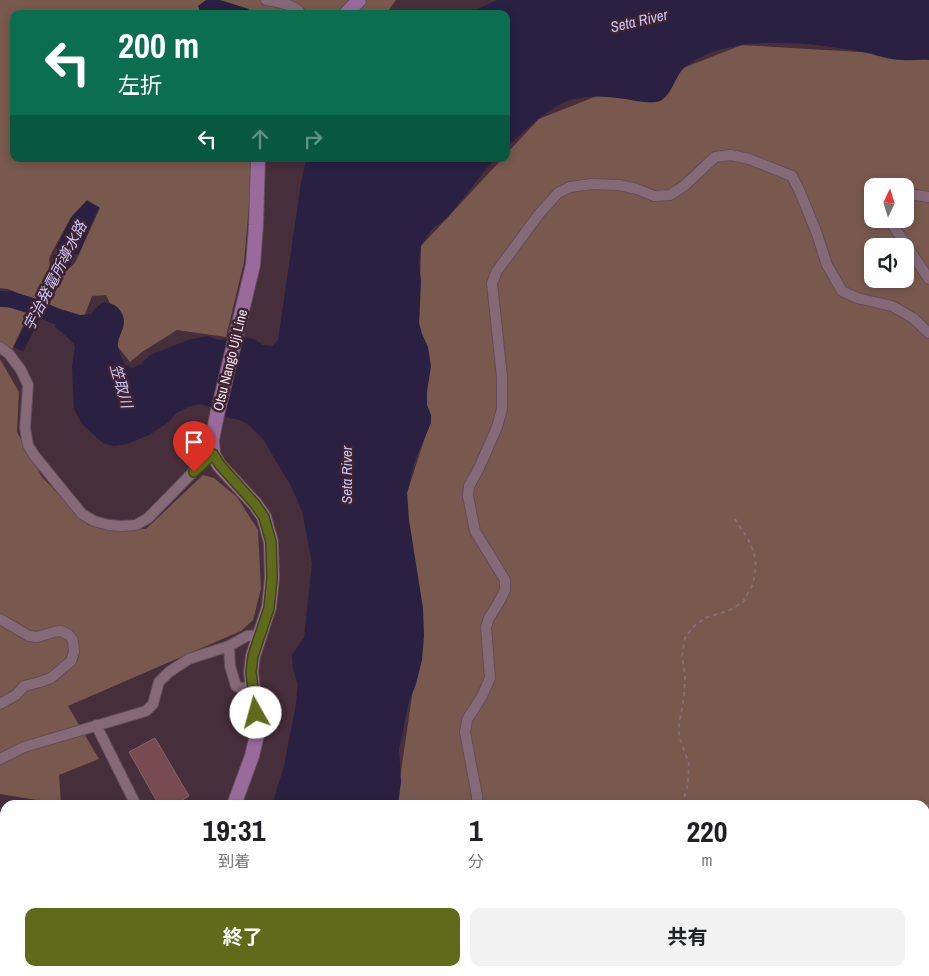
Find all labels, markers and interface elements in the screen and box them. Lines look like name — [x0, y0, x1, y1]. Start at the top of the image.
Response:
water label: Seta River — [608, 4, 670, 37]
text: 200 m — [118, 22, 199, 69]
icon: left — [35, 30, 100, 95]
text: 左折 — [118, 70, 162, 100]
icon: left — [193, 125, 221, 153]
icon: ahead — [246, 125, 274, 153]
icon: right — [299, 125, 327, 153]
north arrow — [864, 178, 914, 228]
map controls — [864, 178, 914, 288]
water label: 宇治発電所導水路 — [18, 216, 92, 334]
button: sound — [864, 238, 914, 288]
street label: Otsu Nango Uji Line — [209, 307, 251, 413]
water label: 笠取川 — [105, 361, 138, 412]
pin — [173, 421, 215, 472]
icon: arrive — [180, 428, 208, 456]
water label: Seta River — [336, 445, 357, 504]
position arrow — [229, 686, 281, 738]
text: 19:31 — [203, 810, 265, 850]
text: 1 — [469, 810, 483, 850]
text: 220 — [686, 811, 727, 851]
text: m — [701, 849, 712, 871]
text: 到着 — [218, 850, 250, 872]
text: 分 — [468, 850, 484, 872]
button: 終了 — [25, 908, 460, 966]
button: 共有 — [470, 908, 905, 966]

